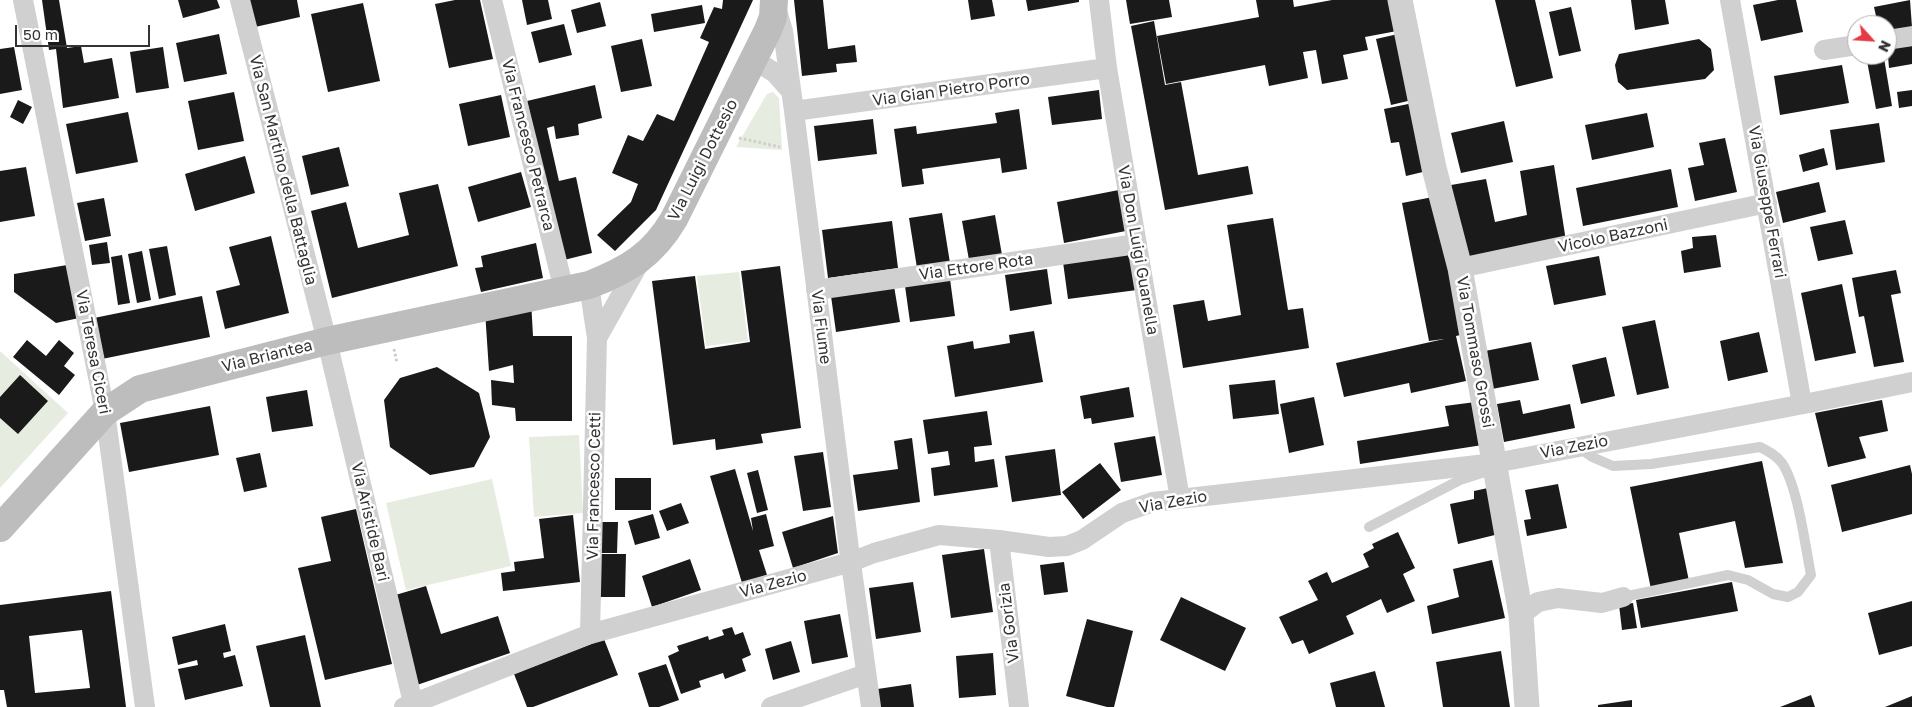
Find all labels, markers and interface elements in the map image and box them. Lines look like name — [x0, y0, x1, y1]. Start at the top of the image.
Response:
scale bar — [18, 15, 152, 47]
north arrow — [1847, 15, 1897, 65]
text: 50 m — [23, 25, 58, 43]
text: N — [1875, 38, 1895, 55]
street label: Via San Martino della Battaglia — [245, 53, 321, 287]
street label: Via Francesco Petrarca — [497, 57, 559, 233]
street label: Via Gian Pietro Porro — [871, 69, 1031, 111]
street label: Via Luigi Dottesio — [664, 96, 742, 224]
street label: Via Giuseppe Ferrari — [1744, 124, 1790, 280]
street label: Via Don Luigi Guanella — [1114, 164, 1162, 336]
street label: Vicolo Bazzoni — [1556, 215, 1670, 257]
street label: Via Ettore Rota — [918, 249, 1034, 285]
street label: Via Tommaso Grossi — [1452, 275, 1498, 429]
street label: Via Teresa Ciceri — [72, 288, 114, 416]
street label: Via Fiume — [807, 289, 835, 365]
street label: Via Briantea — [220, 335, 314, 377]
street label: Via Francesco Cetti — [583, 412, 605, 560]
street label: Via Zezio — [1538, 431, 1610, 463]
street label: Via Aristide Bari — [347, 460, 393, 584]
street label: Via Zezio — [1138, 487, 1208, 517]
street label: Via Zezio — [737, 566, 809, 602]
street label: Via Gorizia — [995, 582, 1023, 664]

